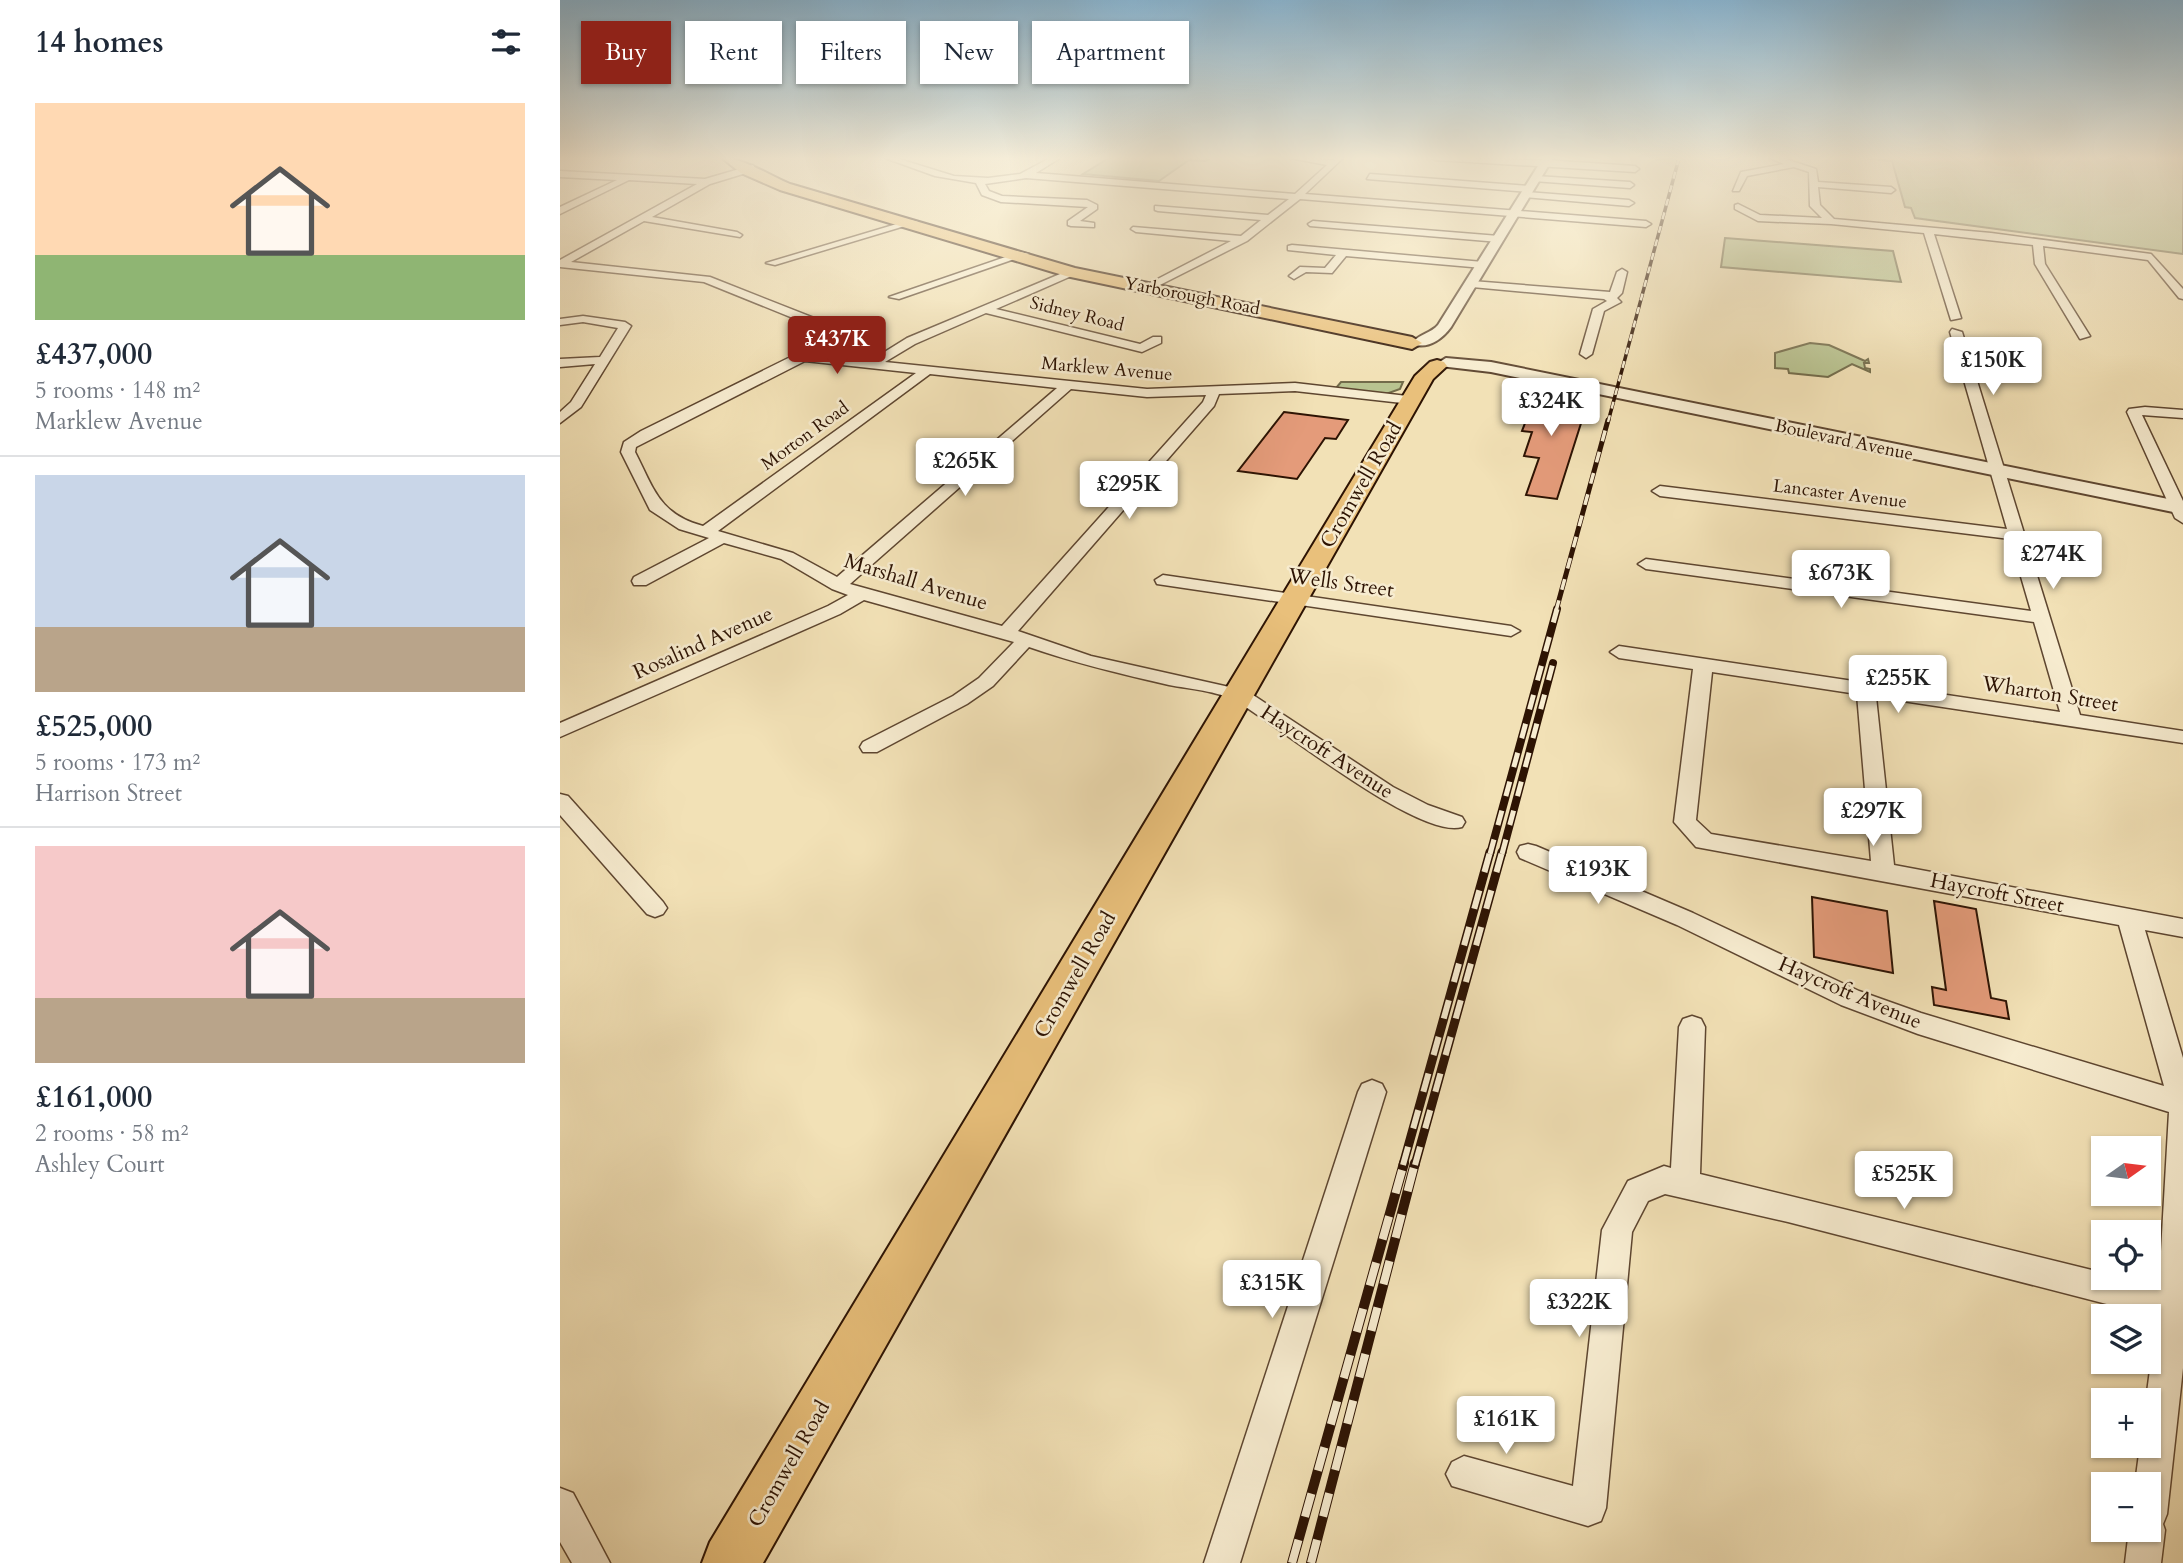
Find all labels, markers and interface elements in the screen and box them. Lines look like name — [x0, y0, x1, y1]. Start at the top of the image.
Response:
chip: Buy — [581, 21, 671, 84]
chip: Rent — [685, 21, 782, 84]
chip: Filters — [796, 21, 906, 84]
chip: New — [920, 21, 1018, 84]
chip: Apartment — [1032, 21, 1189, 84]
text: 14 homes — [35, 22, 164, 63]
icon: filters — [487, 23, 525, 61]
icon: home — [217, 148, 343, 274]
street label: Yarborough Road — [1122, 271, 1262, 321]
street label: Sidney Road — [1027, 290, 1127, 338]
pin: £437K — [788, 316, 886, 376]
text: £437K — [804, 323, 870, 354]
text: £437,000 — [35, 334, 152, 375]
pin: £150K — [1944, 338, 2042, 397]
text: £150K — [1960, 344, 2026, 375]
street label: Marklew Avenue — [1040, 351, 1174, 387]
text: 5 rooms · 148 m² — [35, 375, 200, 406]
pin: £324K — [1502, 378, 1600, 438]
text: £324K — [1518, 385, 1584, 416]
street label: Morton Road — [756, 395, 854, 476]
text: Marklew Avenue — [35, 406, 203, 437]
street label: Boulevard Avenue — [1773, 413, 1915, 467]
street label: Cromwell Road — [1313, 416, 1409, 554]
pin: £265K — [916, 438, 1014, 498]
text: £265K — [932, 445, 998, 476]
pin: £295K — [1080, 462, 1178, 521]
text: £295K — [1096, 468, 1162, 499]
street label: Lancaster Avenue — [1772, 473, 1908, 515]
icon: home — [217, 520, 343, 646]
pin: £274K — [2004, 532, 2102, 591]
text: £274K — [2020, 538, 2086, 569]
street label: Marshall Avenue — [841, 546, 991, 618]
pin: £673K — [1792, 550, 1890, 610]
text: £673K — [1808, 557, 1874, 588]
street label: Wells Street — [1285, 561, 1396, 605]
street label: Rosalind Avenue — [629, 599, 777, 687]
pin: £255K — [1849, 656, 1947, 715]
text: £255K — [1865, 662, 1931, 693]
street label: Wharton Street — [1979, 669, 2121, 719]
street label: Haycroft Avenue — [1255, 698, 1399, 806]
text: £525,000 — [35, 706, 152, 747]
text: 5 rooms · 173 m² — [35, 747, 200, 778]
text: Harrison Street — [35, 778, 182, 809]
pin: £297K — [1824, 788, 1922, 848]
text: £297K — [1840, 795, 1906, 826]
pin: £193K — [1549, 846, 1647, 906]
text: £193K — [1565, 853, 1631, 884]
street label: Haycroft Street — [1928, 866, 2067, 920]
icon: home — [217, 891, 343, 1017]
street label: Cromwell Road — [1027, 906, 1123, 1044]
street label: Haycroft Avenue — [1774, 950, 1926, 1036]
text: £161,000 — [35, 1077, 152, 1118]
text: 2 rooms · 58 m² — [35, 1118, 188, 1149]
north arrow — [2091, 1136, 2161, 1206]
map controls — [2091, 1136, 2161, 1542]
text: Ashley Court — [35, 1149, 165, 1180]
pin: £525K — [1855, 1152, 1953, 1211]
text: £525K — [1871, 1158, 1937, 1189]
button: locate — [2091, 1220, 2161, 1290]
pin: £315K — [1223, 1260, 1321, 1320]
text: £315K — [1239, 1267, 1305, 1298]
pin: £322K — [1530, 1280, 1628, 1339]
text: £322K — [1546, 1286, 1612, 1317]
button: layers — [2091, 1304, 2161, 1374]
button: + — [2091, 1388, 2161, 1458]
street label: Cromwell Road — [741, 1395, 837, 1533]
pin: £161K — [1457, 1396, 1555, 1456]
text: £161K — [1473, 1403, 1539, 1434]
button: − — [2091, 1472, 2161, 1542]

